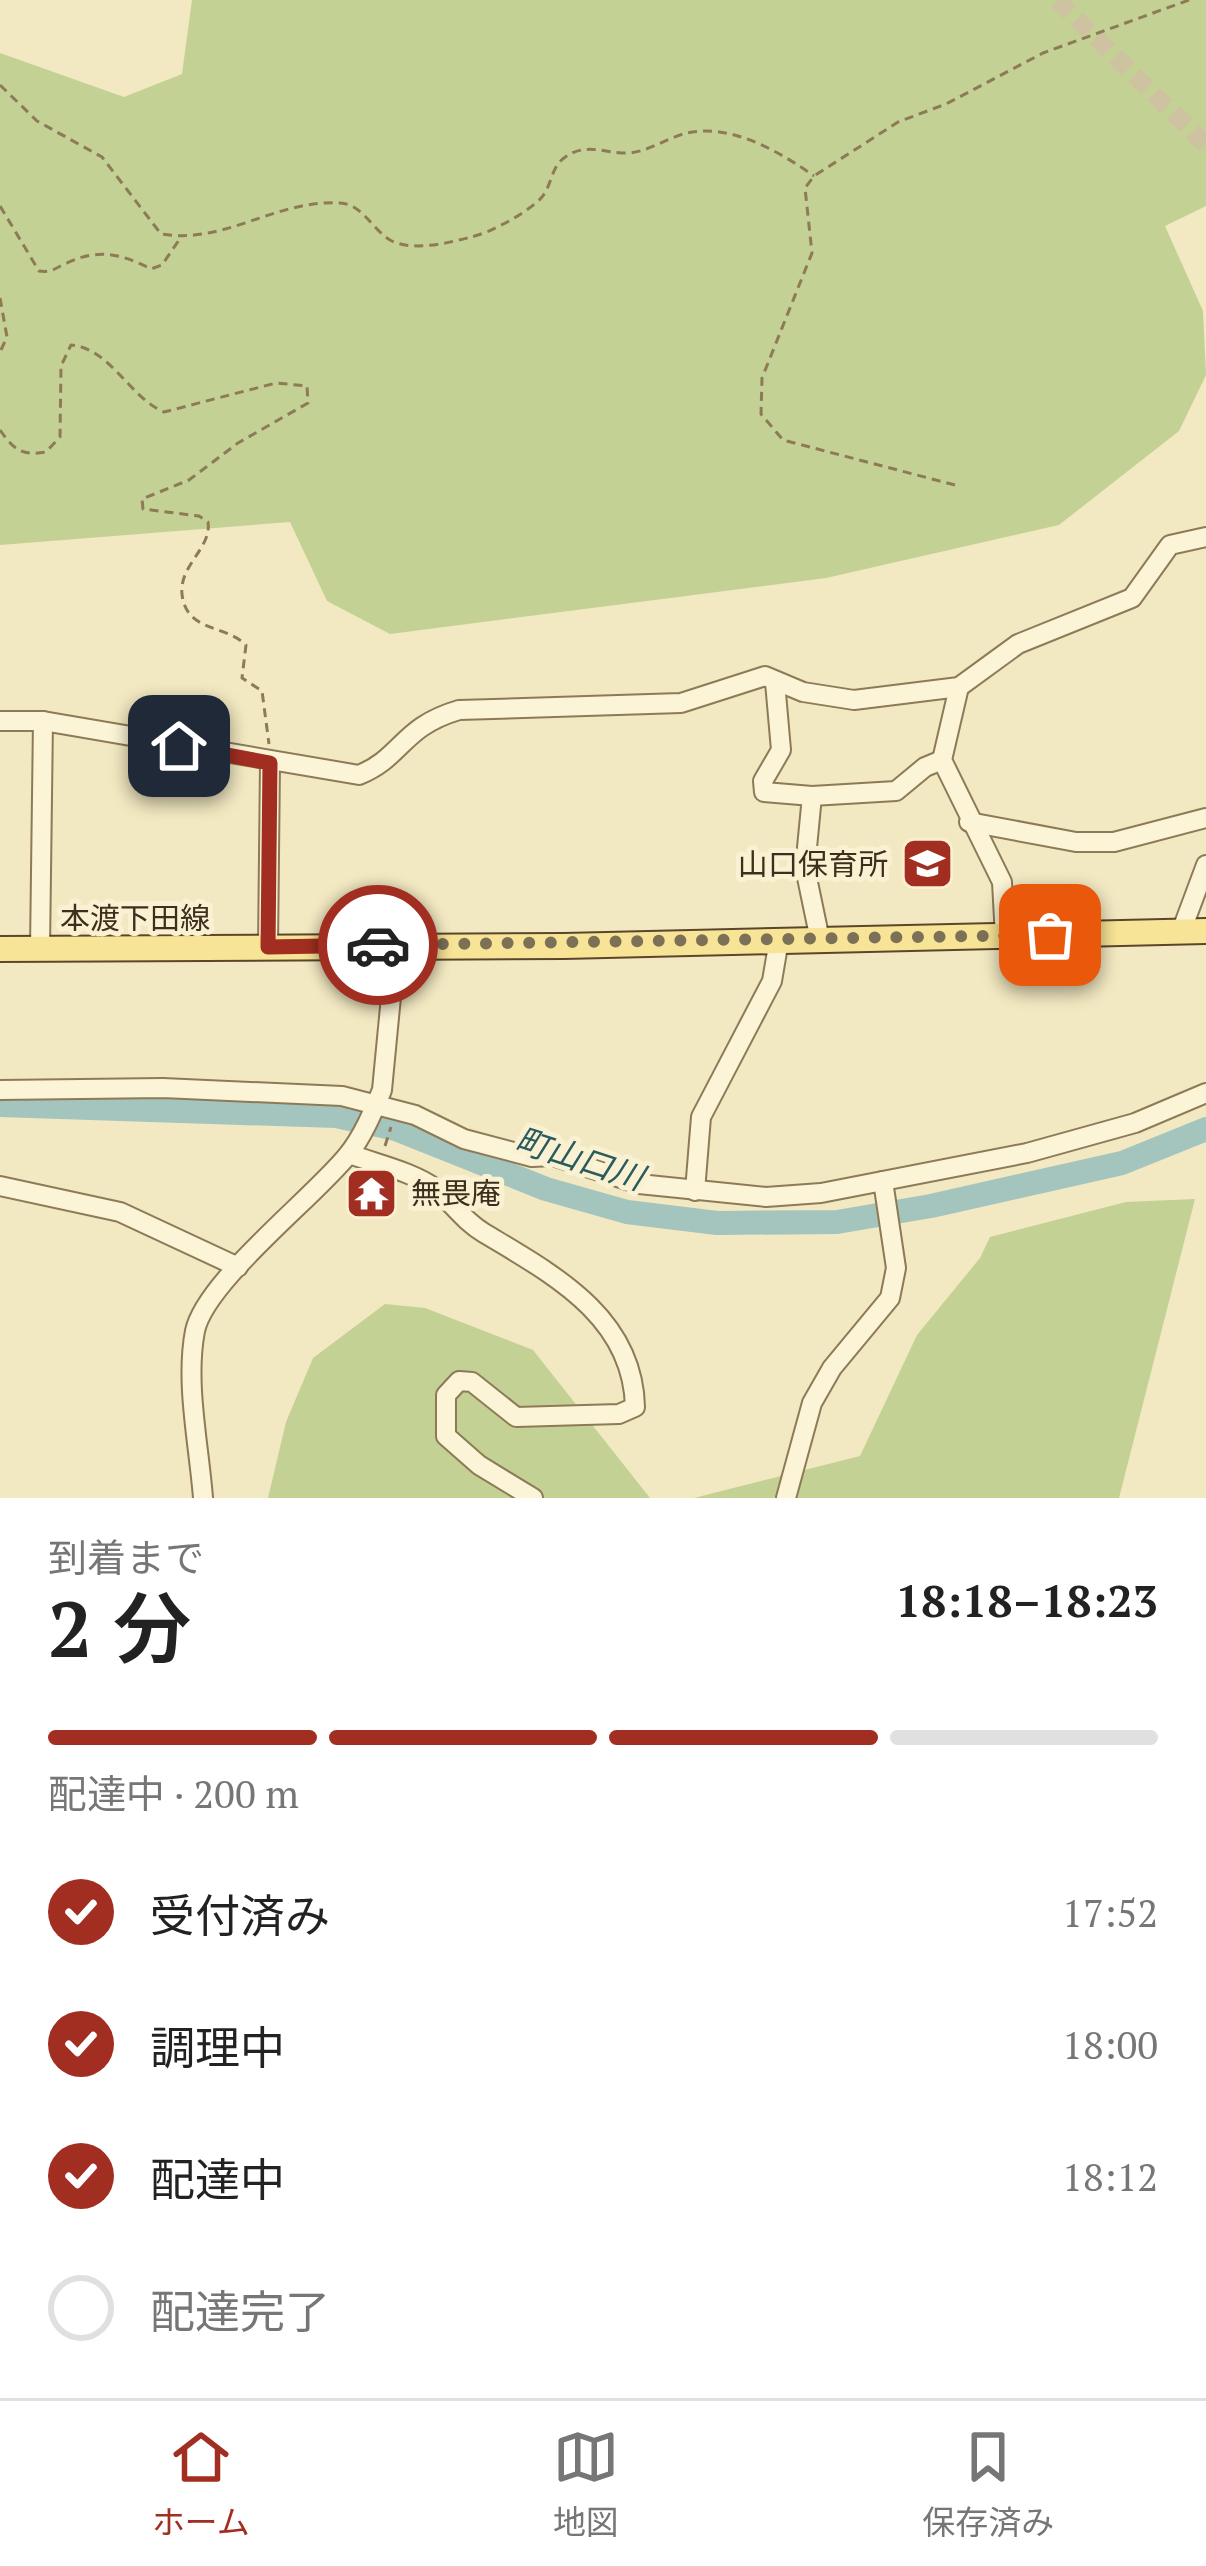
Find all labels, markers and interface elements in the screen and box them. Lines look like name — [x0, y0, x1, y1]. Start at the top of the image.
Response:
pin — [128, 695, 230, 797]
icon: home — [146, 713, 212, 779]
school or university icon: 山口保育所 — [899, 836, 955, 892]
place label: 山口保育所 — [738, 844, 888, 884]
pin — [999, 884, 1101, 986]
courier — [318, 885, 438, 1005]
street label: 本渡下田線 — [60, 898, 210, 938]
icon: bag — [1017, 902, 1083, 968]
icon: car — [345, 912, 411, 978]
water label: 町山口川 — [511, 1117, 652, 1200]
temple icon: 無畏庵 — [344, 1165, 400, 1221]
place label: 無畏庵 — [411, 1173, 501, 1213]
text: 到着まで — [48, 1531, 204, 1583]
text: 18:18–18:23 — [896, 1570, 1158, 1630]
text: 2 分 — [48, 1576, 191, 1679]
text: 配達中 · 200 m — [48, 1767, 299, 1819]
icon: check — [48, 1879, 114, 1945]
text: 受付済み — [150, 1885, 330, 1945]
text: 17:52 — [1062, 1886, 1158, 1938]
icon: check — [48, 2011, 114, 2077]
text: 調理中 — [150, 2017, 285, 2077]
text: 18:00 — [1062, 2018, 1158, 2070]
icon: check — [48, 2143, 114, 2209]
text: 配達中 — [150, 2149, 285, 2209]
text: 18:12 — [1062, 2150, 1158, 2202]
text: 配達完了 — [150, 2281, 330, 2341]
tab: ホーム — [152, 2424, 250, 2544]
tab: 地図 — [553, 2424, 619, 2544]
tab: 保存済み — [922, 2424, 1054, 2544]

